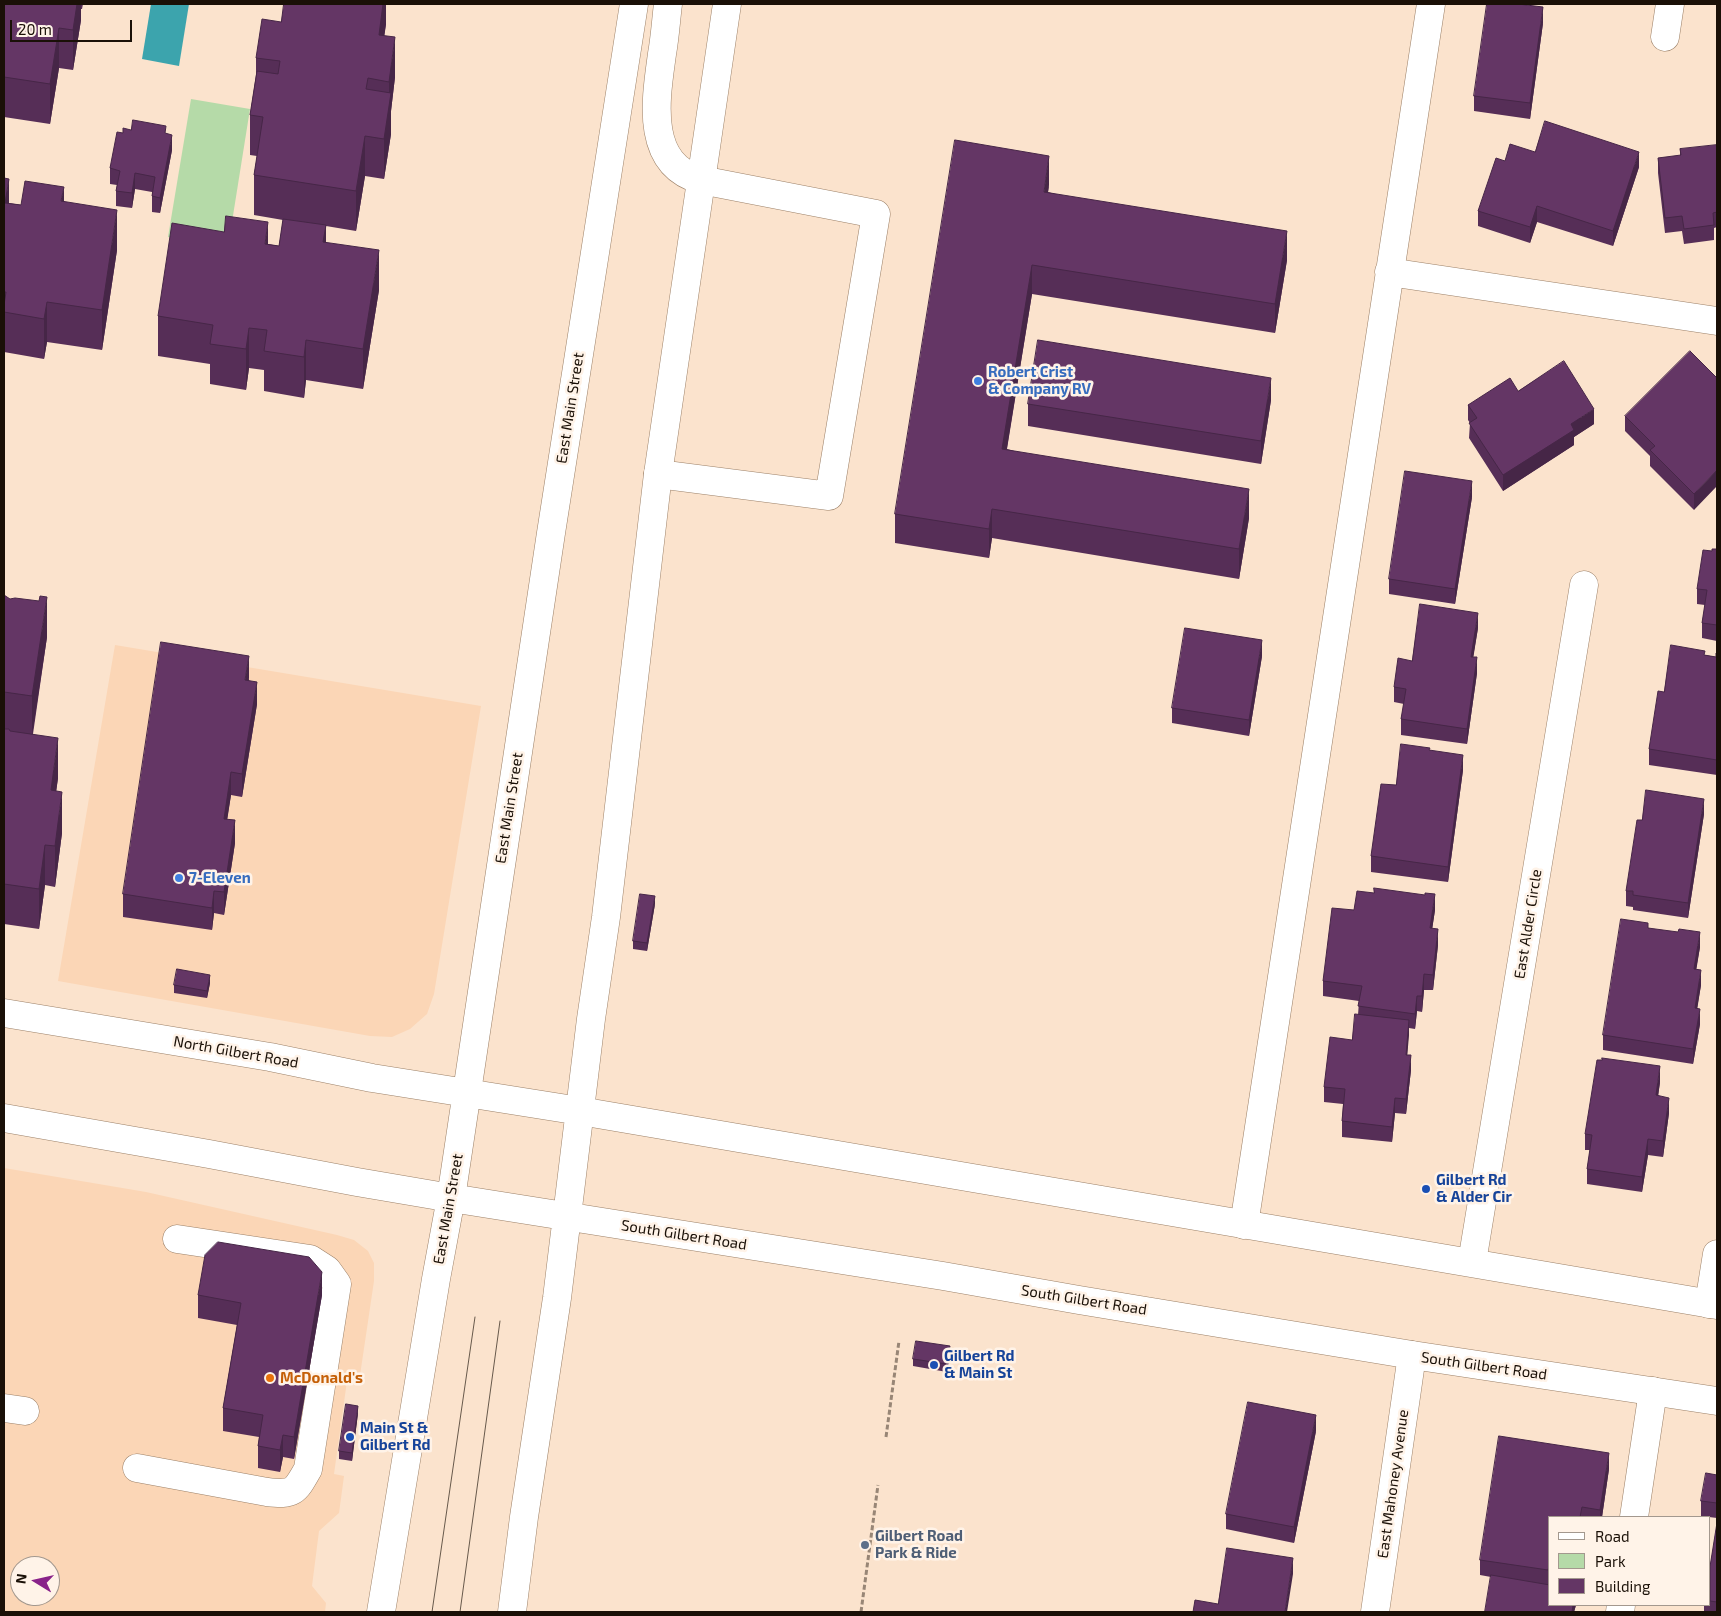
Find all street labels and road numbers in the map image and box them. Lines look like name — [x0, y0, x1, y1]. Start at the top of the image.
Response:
street label: East Main Street — [552, 351, 588, 465]
street label: East Main Street — [491, 751, 527, 865]
street label: East Alder Circle — [1510, 868, 1546, 980]
street label: North Gilbert Road — [172, 1032, 300, 1072]
street label: East Main Street — [429, 1152, 467, 1266]
street label: South Gilbert Road — [620, 1216, 748, 1254]
street label: South Gilbert Road — [1020, 1281, 1148, 1319]
street label: South Gilbert Road — [1420, 1348, 1548, 1384]
street label: East Mahoney Avenue — [1374, 1408, 1412, 1560]

